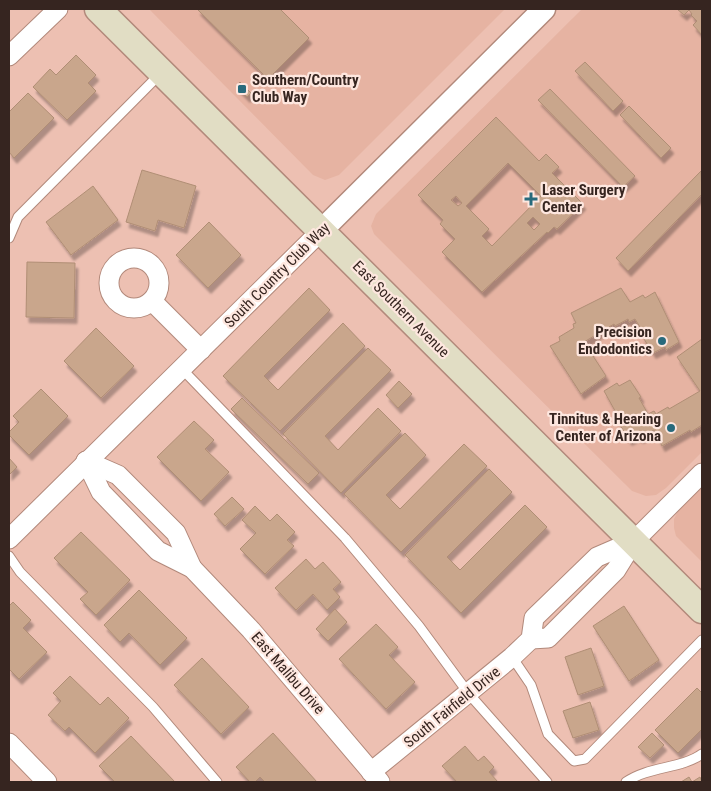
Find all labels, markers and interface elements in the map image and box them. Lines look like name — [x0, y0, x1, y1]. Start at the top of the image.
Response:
place label: Southern/Country Club Way — [252, 71, 359, 106]
marker: Southern/Country Club Way — [236, 83, 248, 95]
place label: Laser Surgery Center — [542, 181, 626, 216]
marker: Laser Surgery Center — [524, 192, 538, 206]
street label: South Country Club Way — [221, 219, 333, 331]
street label: East Southern Avenue — [349, 257, 453, 361]
place label: Precision Endodontics — [578, 323, 652, 358]
marker: Precision Endodontics — [656, 335, 668, 347]
place label: Tinnitus & Hearing Center of Arizona — [549, 410, 661, 445]
marker: Tinnitus & Hearing Center of Arizona — [665, 422, 677, 434]
street label: East Malibu Drive — [247, 628, 329, 718]
street label: South Fairfield Drive — [400, 663, 504, 751]

